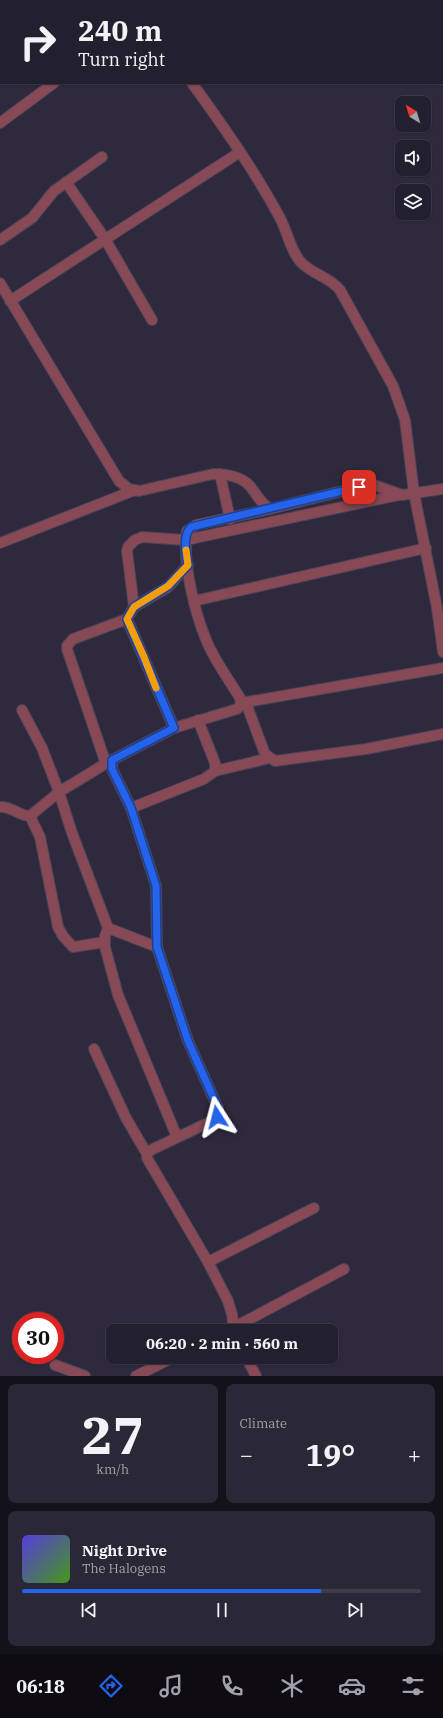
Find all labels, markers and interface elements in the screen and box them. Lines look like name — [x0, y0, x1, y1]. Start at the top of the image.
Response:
text: 240 m — [78, 12, 162, 49]
icon: right — [12, 16, 64, 68]
text: Turn right — [78, 48, 165, 71]
north arrow — [395, 96, 431, 132]
map controls — [395, 96, 431, 220]
button: sound — [395, 140, 431, 176]
button: layers — [395, 184, 431, 220]
pin — [342, 470, 376, 504]
icon: arrive — [348, 476, 370, 498]
position arrow — [196, 1096, 238, 1138]
speed limit sign: 30 — [12, 1312, 64, 1364]
text: 06:20 · 2 min · 560 m — [146, 1334, 298, 1353]
text: 27 — [82, 1401, 144, 1468]
text: Climate — [240, 1415, 287, 1432]
text: 19° — [305, 1435, 355, 1474]
text: − — [240, 1440, 253, 1469]
text: + — [408, 1440, 421, 1469]
text: km/h — [96, 1461, 129, 1478]
text: Night Drive — [82, 1541, 167, 1560]
text: The Halogens — [82, 1560, 166, 1577]
icon: previous — [78, 1599, 100, 1621]
icon: pause — [211, 1599, 233, 1621]
icon: next — [344, 1599, 366, 1621]
icon: directions — [97, 1672, 125, 1700]
icon: music — [157, 1672, 185, 1700]
icon: phone — [218, 1672, 246, 1700]
icon: climate — [278, 1672, 306, 1700]
icon: car — [338, 1672, 366, 1700]
icon: filters — [399, 1672, 427, 1700]
text: 06:18 — [16, 1675, 65, 1698]

